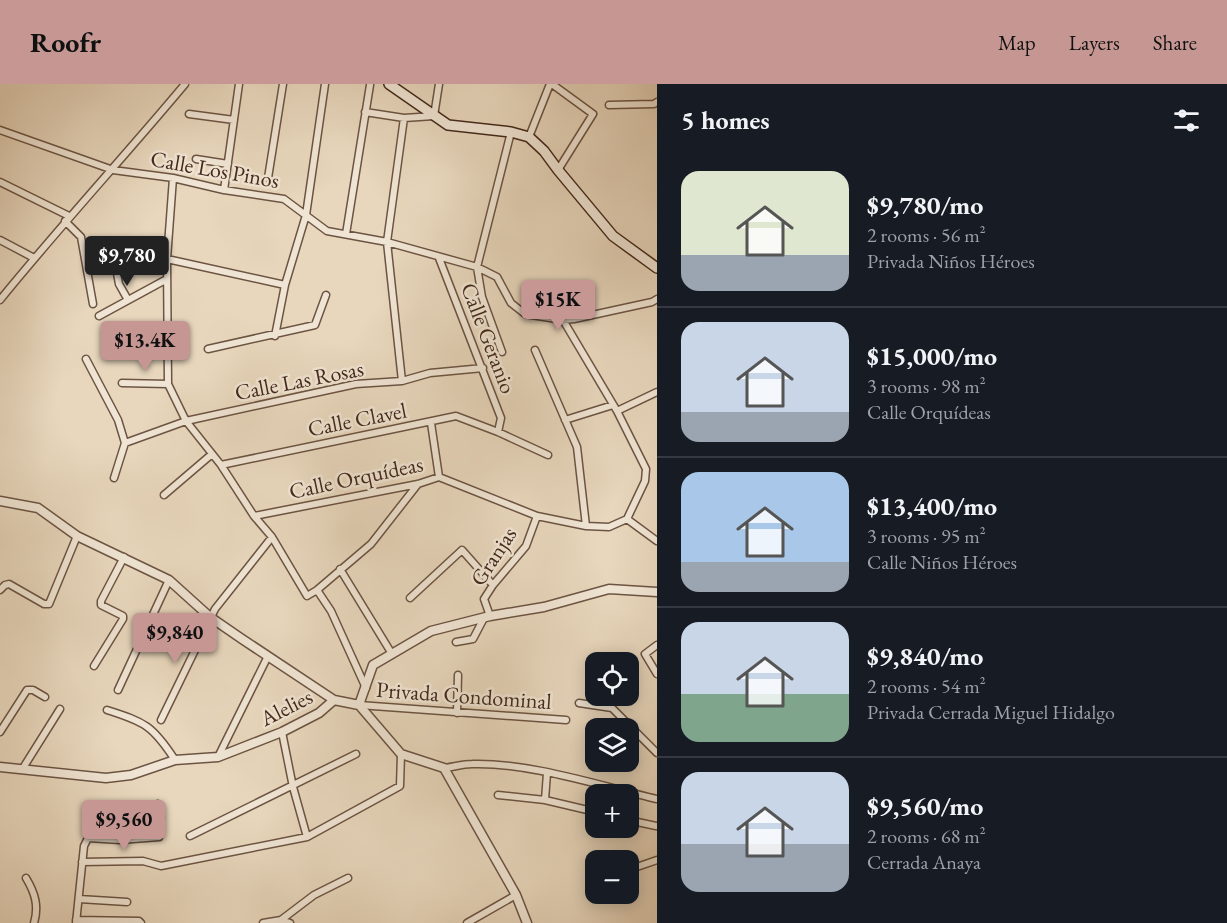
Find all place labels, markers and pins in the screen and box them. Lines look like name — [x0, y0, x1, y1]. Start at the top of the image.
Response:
pin: $9,780 — [78, 236, 176, 287]
pin: $15K — [522, 280, 594, 331]
pin: $13.4K — [96, 321, 194, 372]
pin: $9,840 — [126, 613, 224, 664]
pin: $9,560 — [75, 800, 173, 851]

